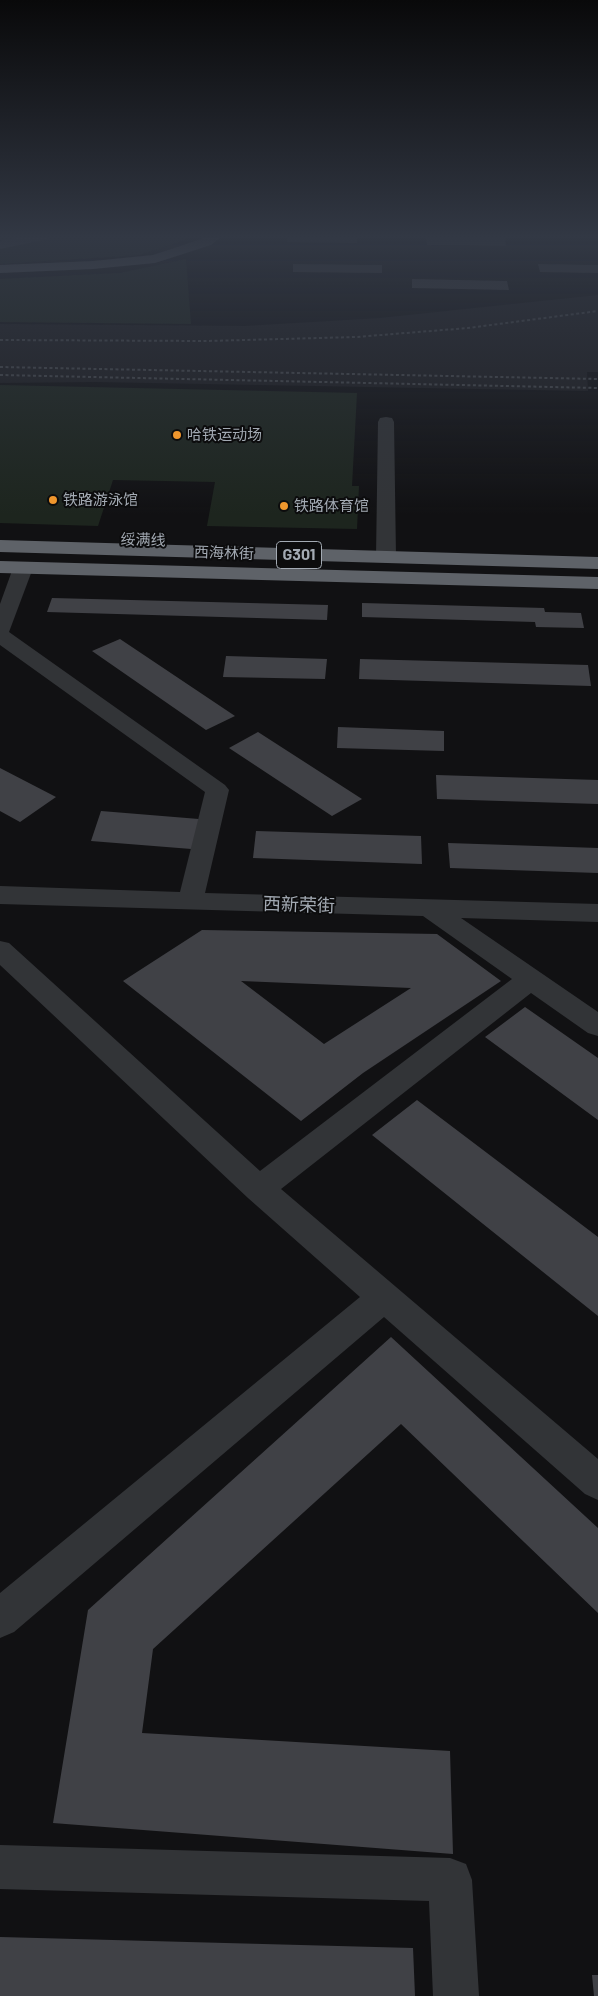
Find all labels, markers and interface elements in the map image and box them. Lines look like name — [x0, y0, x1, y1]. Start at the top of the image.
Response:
place label: 哈铁运动场 — [187, 426, 262, 444]
marker: 哈铁运动场 — [171, 429, 183, 441]
place label: 铁路游泳馆 — [63, 491, 138, 509]
marker: 铁路游泳馆 — [47, 494, 59, 506]
place label: 铁路体育馆 — [294, 497, 369, 515]
marker: 铁路体育馆 — [278, 500, 290, 512]
street label: 绥满线 — [120, 531, 166, 549]
road number: G301 — [276, 542, 322, 568]
street label: 西海林街 — [194, 543, 254, 563]
street label: 西新荣街 — [263, 893, 335, 917]

